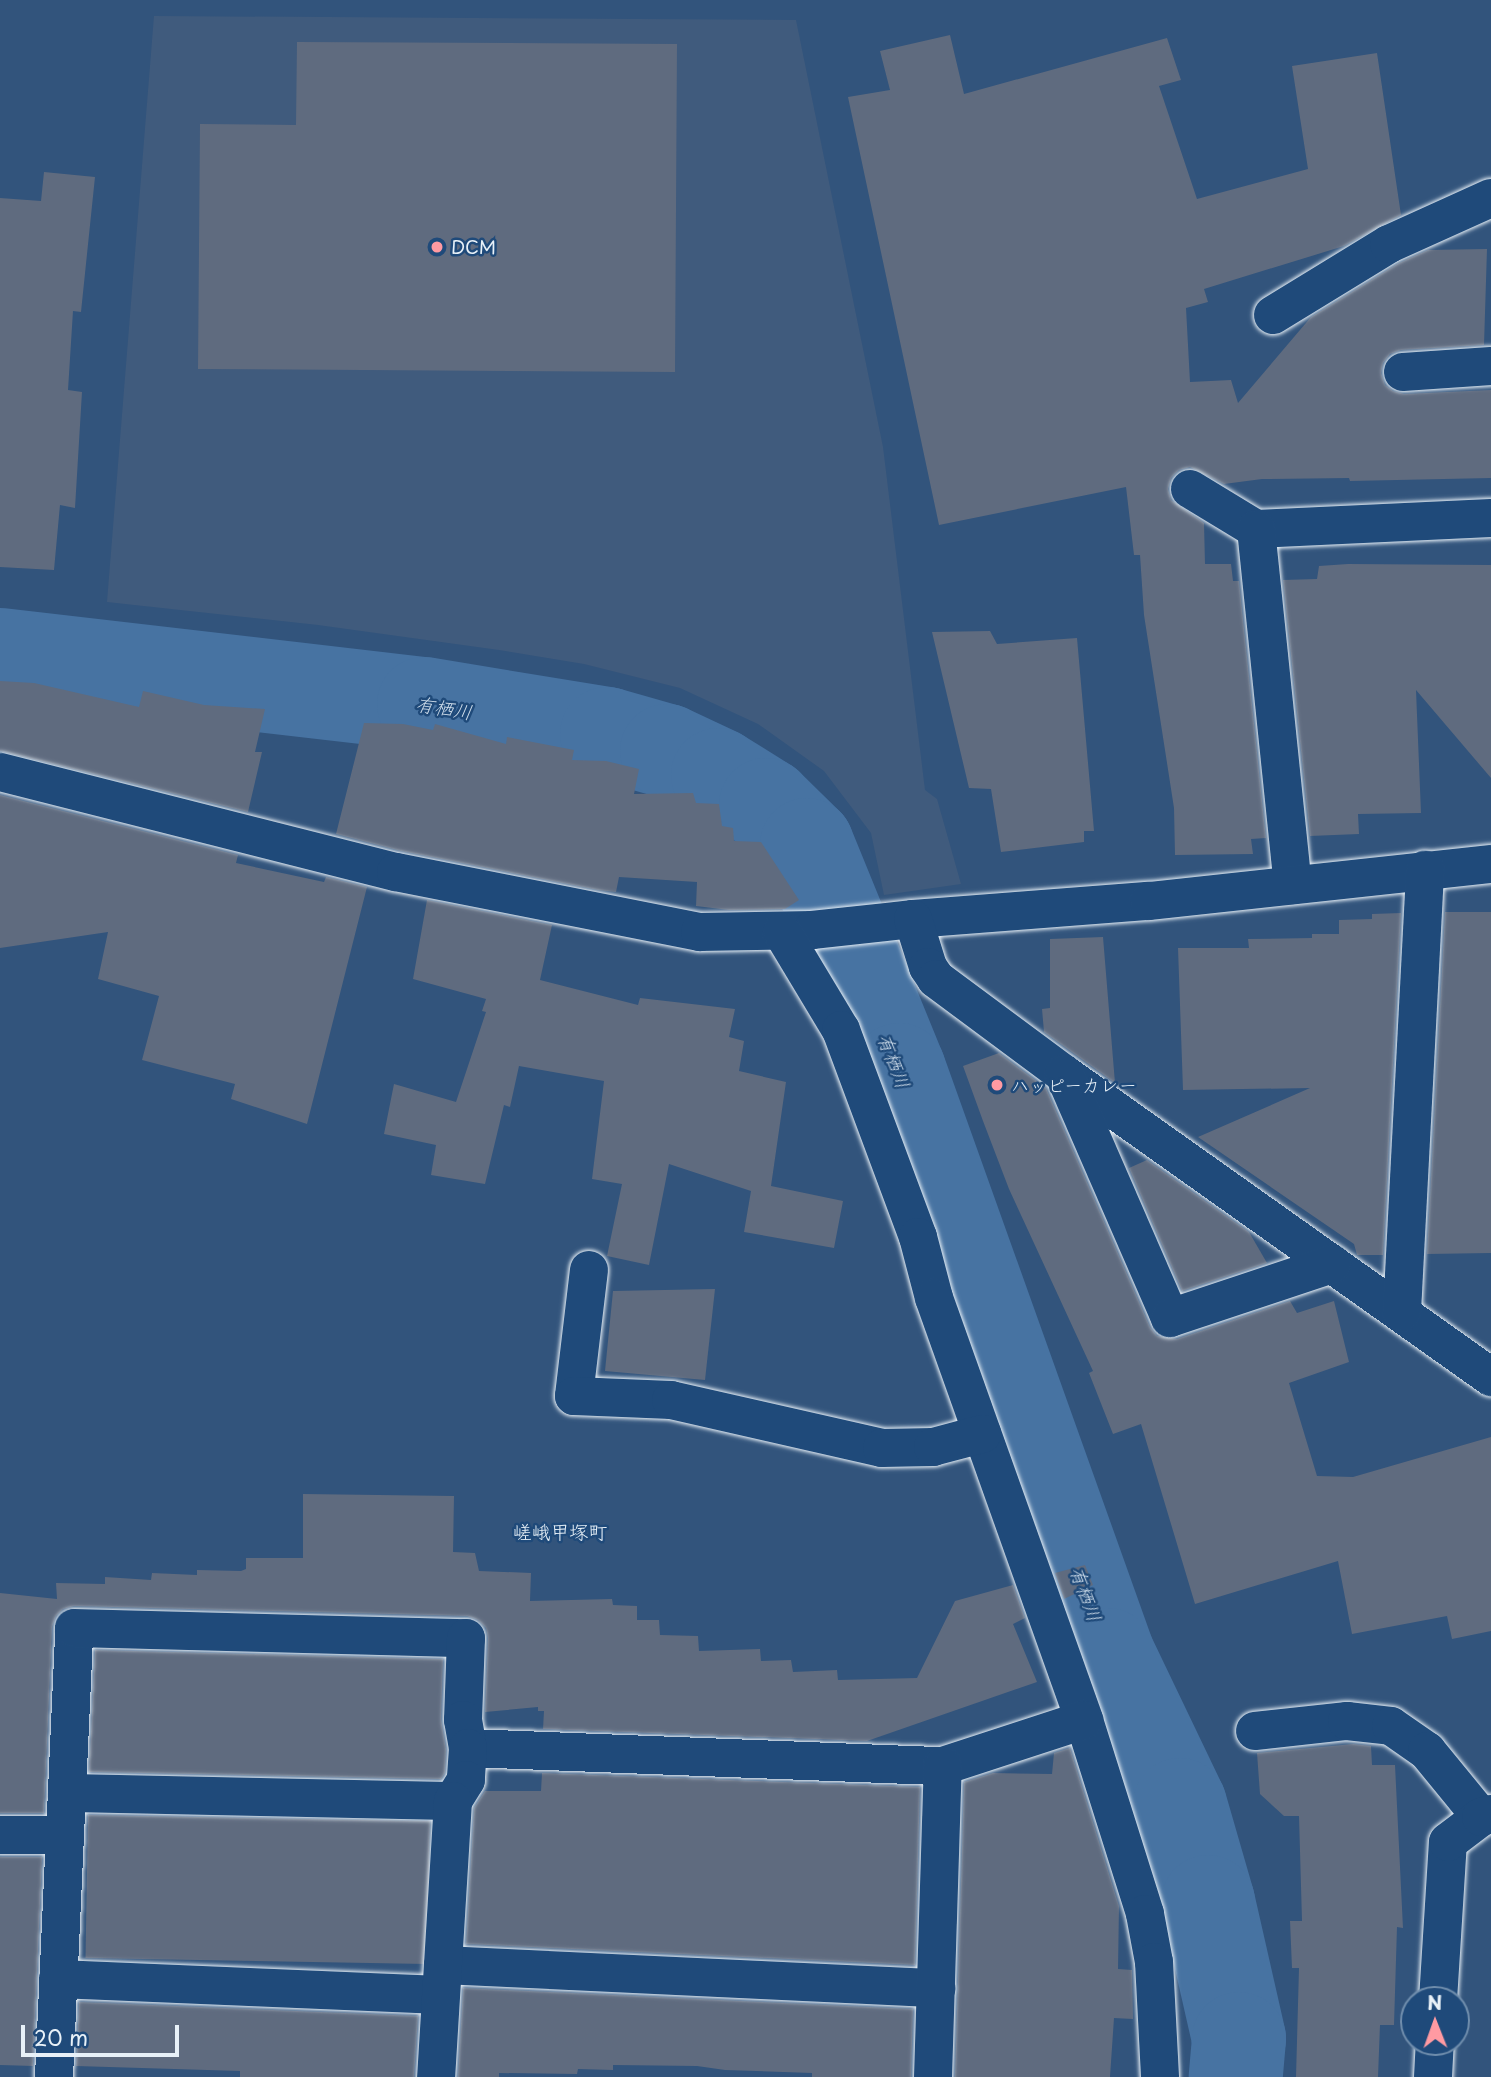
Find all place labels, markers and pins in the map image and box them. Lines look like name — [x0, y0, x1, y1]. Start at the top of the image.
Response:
place label: DCM — [451, 236, 496, 258]
marker: DCM — [429, 239, 445, 255]
place label: ハッピーカレー — [1011, 1074, 1137, 1096]
marker: ハッピーカレー — [989, 1077, 1005, 1093]

